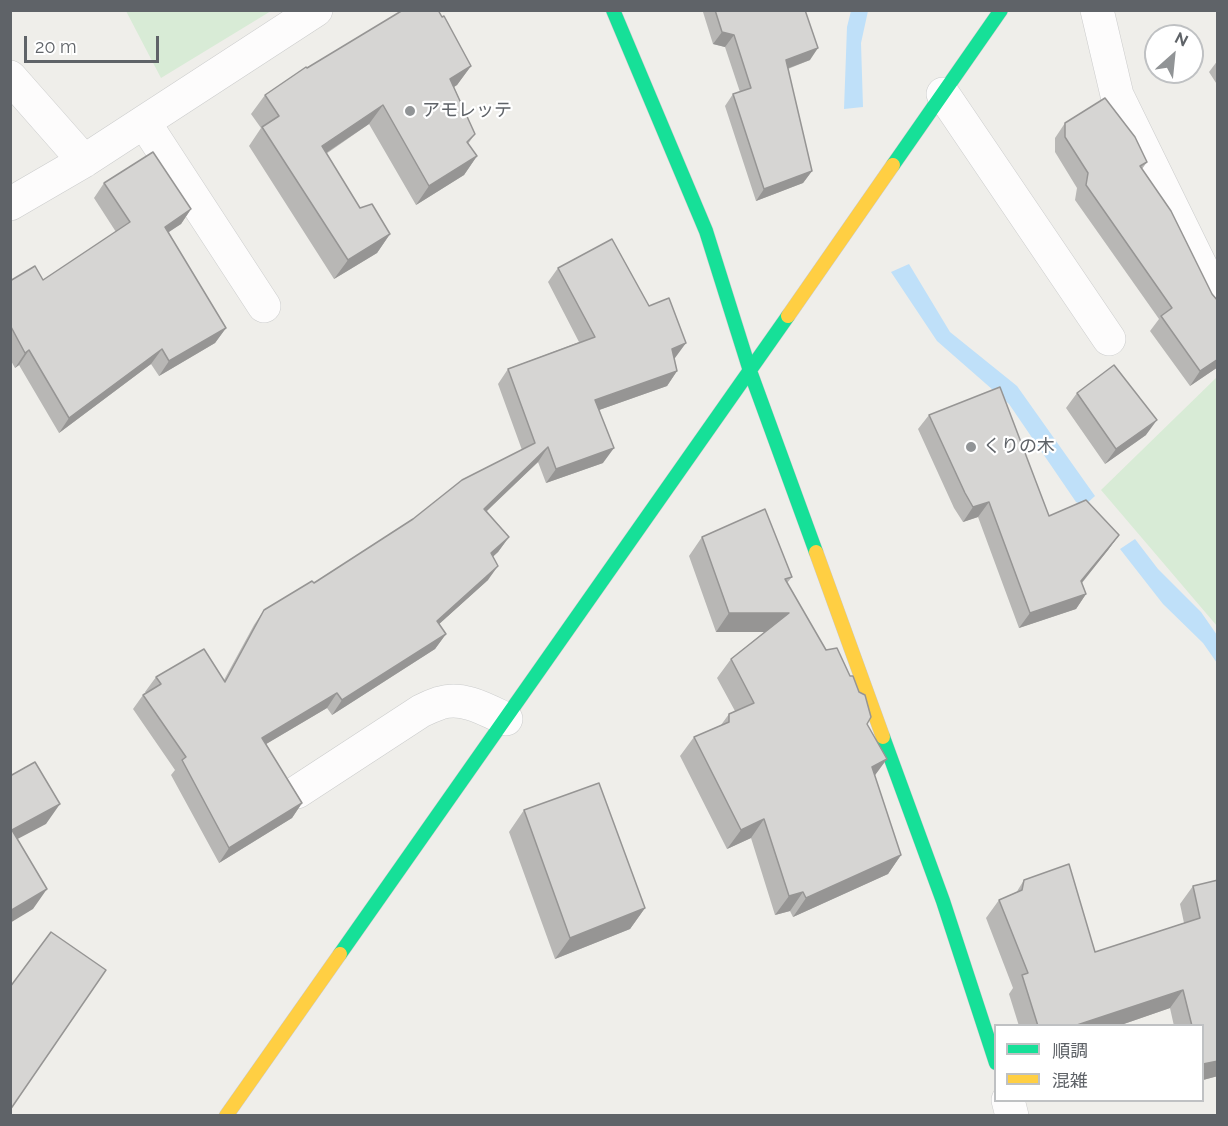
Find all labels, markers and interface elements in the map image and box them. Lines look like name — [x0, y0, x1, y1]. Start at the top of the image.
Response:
scale bar — [27, 24, 162, 62]
north arrow — [1144, 24, 1204, 84]
text: N — [1172, 28, 1191, 51]
text: 20 m — [35, 36, 77, 57]
place label: アモレッテ — [422, 100, 512, 122]
marker: アモレッテ — [403, 104, 417, 118]
place label: くりの木 — [983, 436, 1055, 458]
marker: くりの木 — [964, 440, 978, 454]
legend — [994, 1024, 1204, 1102]
text: 順調 — [1052, 1040, 1088, 1061]
text: 混雑 — [1052, 1070, 1088, 1091]

